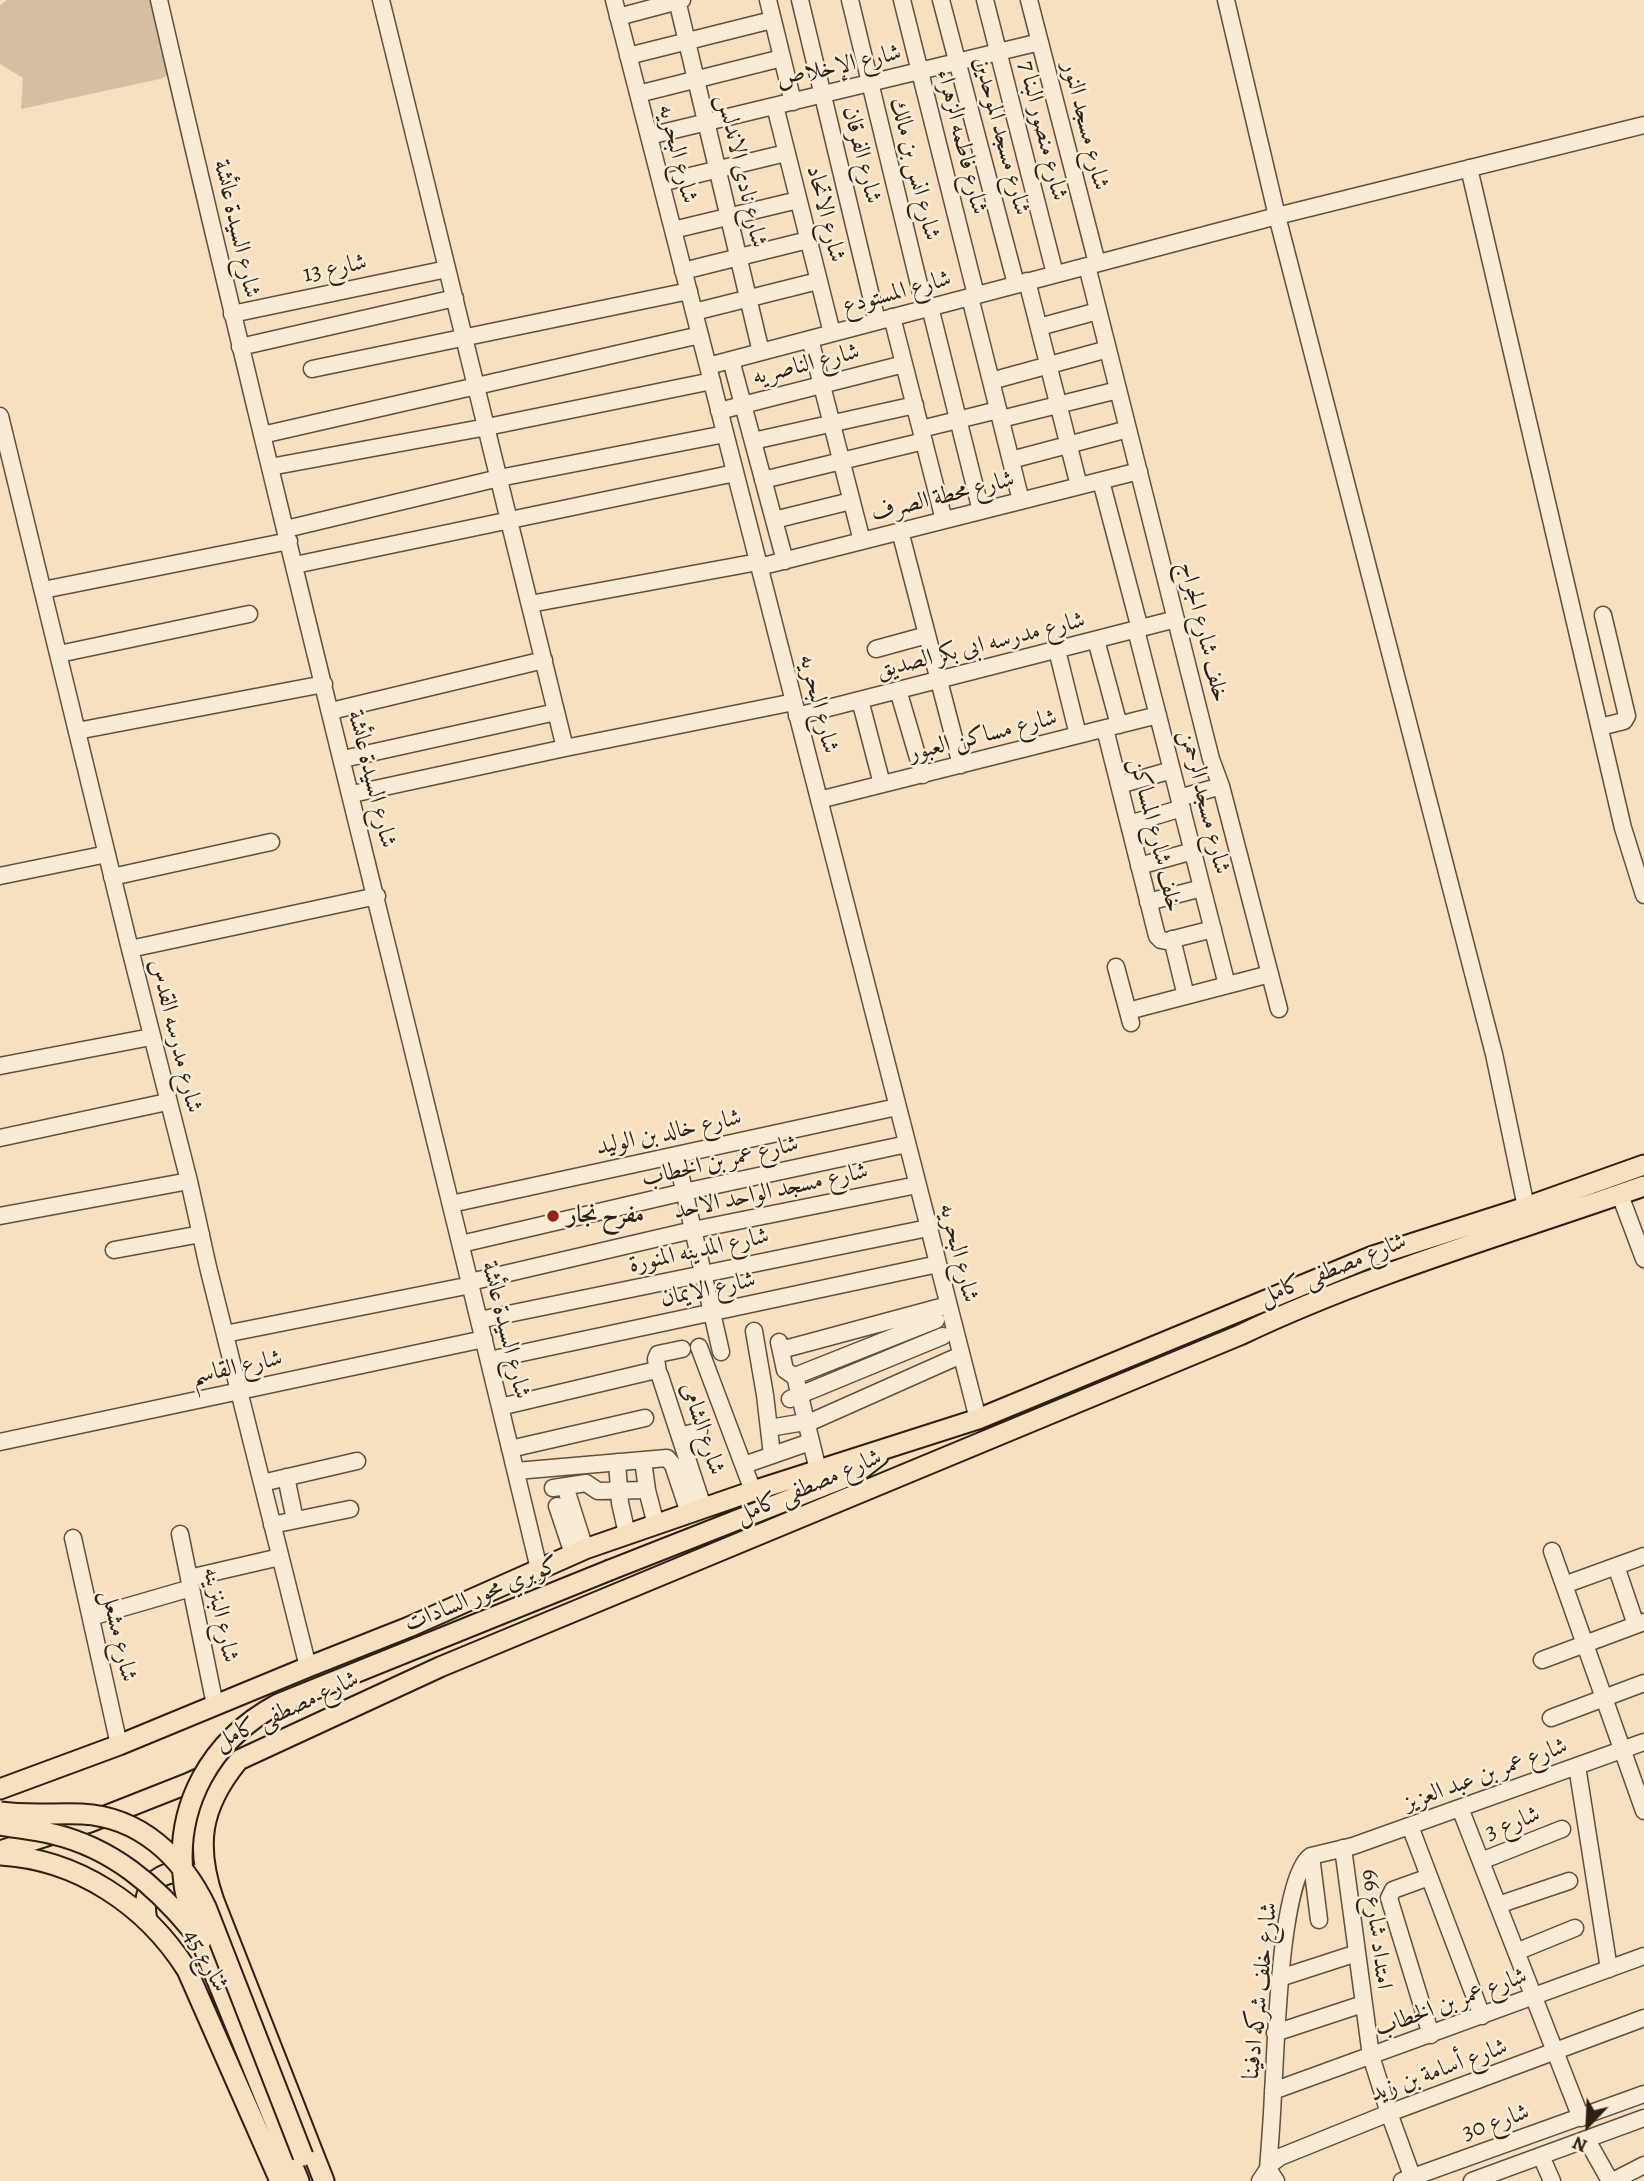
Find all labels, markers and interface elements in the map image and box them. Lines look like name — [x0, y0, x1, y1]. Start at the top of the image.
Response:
street label: شارع الإخلاص — [774, 39, 904, 95]
street label: شارع مسجد الموحدين — [966, 54, 1036, 218]
street label: شارع منصور البنا 7 — [1011, 58, 1073, 204]
street label: شارع مسجد النور — [1055, 59, 1115, 193]
street label: شارع فاطمه الزهراء — [929, 67, 993, 217]
street label: شارع نادى الاندلس — [709, 91, 773, 251]
street label: شارع انس بن مالك — [882, 95, 946, 243]
street label: شارع البحريه — [651, 101, 703, 207]
street label: شارع الفرقان — [835, 103, 887, 207]
street label: شارع السيدة عائشة — [206, 157, 266, 301]
street label: شارع الاتحاد — [799, 163, 851, 265]
street label: شارع 13 — [300, 248, 370, 290]
street label: شارع المستودع — [839, 265, 955, 321]
street label: شارع الناصريه — [749, 338, 863, 392]
street label: شارع محطة الصرف — [868, 465, 1018, 529]
street label: خلف شارع الجراج — [1172, 559, 1234, 705]
street label: شارع مدرسه ابى بكر الصديق — [874, 606, 1088, 686]
street label: شارع البحريه — [792, 651, 844, 757]
street label: شارع مساكن العبور — [906, 704, 1060, 768]
street label: شارع السيدة عائشة — [340, 707, 402, 851]
street label: شارع مسجد الرحمن — [1172, 727, 1236, 877]
street label: خلف شارع المساكن — [1122, 755, 1188, 915]
street label: شارع مدرسه القدس — [142, 956, 208, 1116]
street label: شارع خالد بن الوليد — [594, 1104, 744, 1162]
street label: شارع عمر بن الخطاب — [639, 1130, 801, 1194]
street label: شارع مسجد الواحد الاحد — [671, 1157, 871, 1227]
street label: شارع البحريه — [932, 1200, 984, 1306]
place label: مفرح نجار — [567, 1202, 644, 1230]
marker: مفرح نجار — [545, 1208, 561, 1224]
street label: شارع المدينه المنورة — [626, 1222, 772, 1280]
street label: شارع مصطفى كامل — [1255, 1227, 1411, 1313]
street label: شارع السيدة عائشة — [474, 1258, 536, 1402]
street label: شارع الايمان — [658, 1266, 758, 1314]
street label: شارع القاسم — [189, 1344, 285, 1392]
street label: شارع الشامى — [674, 1379, 730, 1479]
street label: شارع مصطفى كامل — [732, 1443, 886, 1531]
street label: كوبري محور السادات — [400, 1551, 564, 1639]
street label: شارع البنزينه — [196, 1565, 244, 1665]
street label: شارع مشعل — [93, 1587, 143, 1685]
street label: شارع مصطفى كامل — [210, 1665, 364, 1757]
street label: شارع عمر بن عبد العزيز — [1400, 1732, 1572, 1818]
street label: شارع 3 — [1482, 1800, 1544, 1848]
street label: امتداد شارع 66 — [1354, 1867, 1398, 1991]
street label: شارع خلف شركه ادفينا — [1237, 1901, 1285, 2081]
street label: شارع 45 — [176, 1925, 234, 1997]
street label: شارع عمر بن الخطاب — [1371, 1962, 1531, 2044]
street label: شارع أسامة بن زيد — [1366, 2033, 1512, 2109]
north arrow — [1553, 2090, 1623, 2160]
street label: شارع 30 — [1459, 2098, 1533, 2148]
text: N — [1568, 2130, 1591, 2159]

